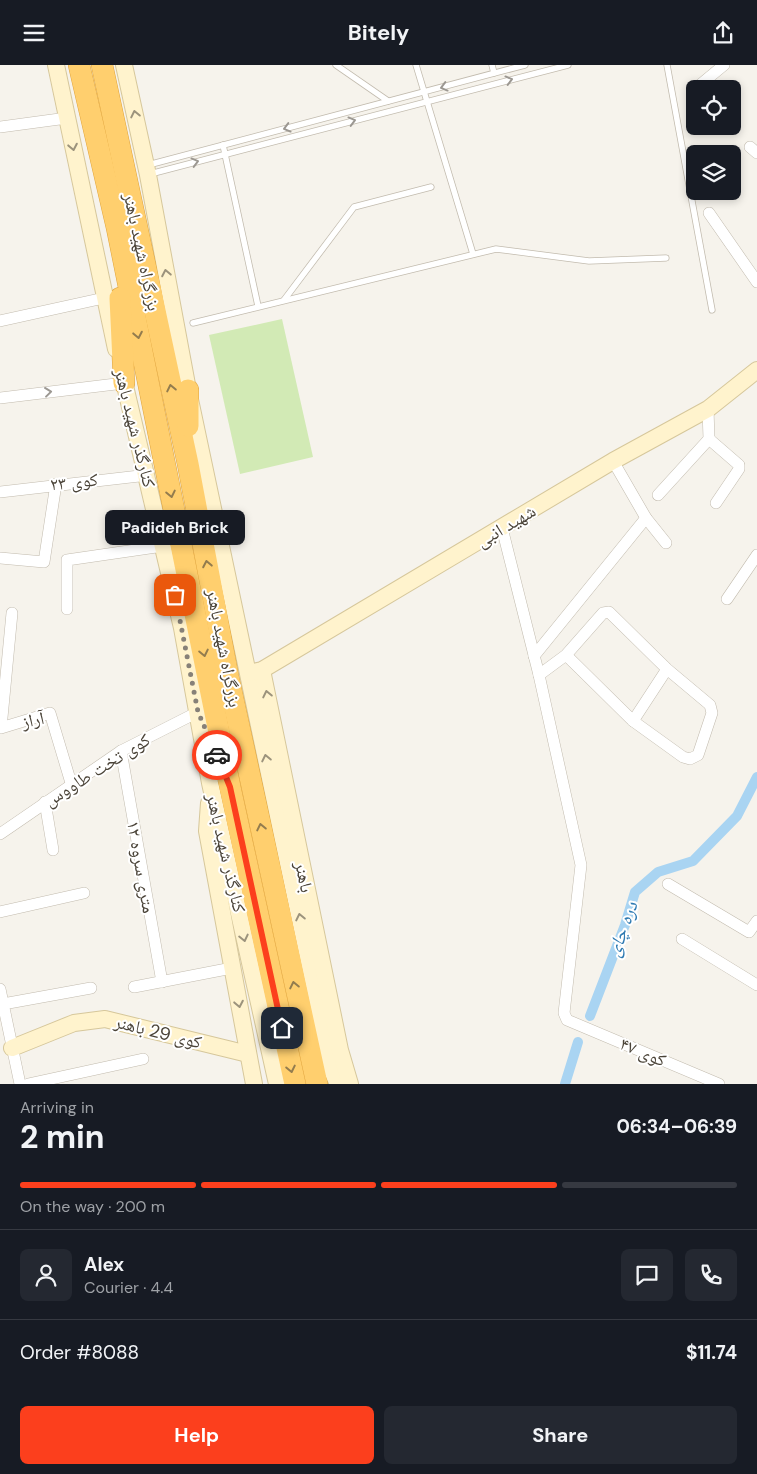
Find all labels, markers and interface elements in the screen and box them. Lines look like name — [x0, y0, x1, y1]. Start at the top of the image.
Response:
text: Bitely — [348, 18, 409, 47]
icon: menu — [20, 19, 48, 47]
icon: share — [709, 19, 737, 47]
one-way arrow — [505, 75, 514, 86]
map controls — [686, 80, 741, 200]
button: locate — [686, 80, 741, 135]
one-way arrow — [441, 81, 449, 91]
one-way arrow — [130, 110, 140, 119]
one-way arrow — [348, 117, 356, 127]
one-way arrow — [283, 122, 292, 133]
one-way arrow — [67, 143, 78, 151]
button: layers — [686, 145, 741, 200]
one-way arrow — [190, 158, 199, 168]
street label: بزرگراه شهید باهنر — [118, 190, 166, 313]
one-way arrow — [162, 269, 172, 278]
one-way arrow — [133, 330, 143, 339]
street label: کنارگذر شهید باهنر — [108, 365, 161, 490]
one-way arrow — [166, 384, 177, 392]
one-way arrow — [45, 387, 53, 398]
street label: کوی ۲۳ — [49, 468, 100, 496]
one-way arrow — [165, 490, 175, 499]
street label: شهید انبی — [472, 499, 540, 553]
callout: Padideh Brick — [105, 510, 245, 545]
text: Padideh Brick — [121, 517, 229, 538]
one-way arrow — [202, 560, 213, 569]
pin — [154, 574, 196, 616]
icon: bag — [161, 581, 189, 609]
street label: بزرگراه شهید باهنر — [201, 586, 247, 709]
one-way arrow — [199, 649, 209, 657]
one-way arrow — [262, 690, 273, 699]
street label: آراز — [19, 706, 47, 734]
street label: کوی تخت طاووس — [39, 727, 155, 812]
courier — [192, 730, 242, 780]
icon: car — [203, 741, 231, 769]
one-way arrow — [262, 754, 272, 763]
street label: کنارگذر شهید باهنر — [200, 790, 251, 915]
street label: ۱۲ متری سروه — [121, 819, 161, 915]
one-way arrow — [256, 822, 266, 831]
street label: باهنر — [289, 858, 319, 895]
water label: دره چای — [601, 898, 644, 960]
one-way arrow — [295, 913, 306, 922]
one-way arrow — [239, 934, 249, 943]
one-way arrow — [290, 981, 300, 990]
one-way arrow — [233, 999, 243, 1008]
pin — [261, 1007, 303, 1049]
street label: کوی 29 باهنر — [111, 1009, 205, 1055]
icon: home — [268, 1014, 296, 1042]
street label: کوی ۴۷ — [616, 1032, 670, 1073]
one-way arrow — [285, 1065, 296, 1073]
text: Arriving in — [20, 1097, 94, 1118]
text: 06:34–06:39 — [616, 1114, 737, 1139]
text: 2 min — [20, 1116, 105, 1158]
text: On the way · 200 m — [20, 1196, 165, 1217]
button: person — [20, 1249, 72, 1301]
button: chat — [621, 1249, 673, 1301]
button: phone — [685, 1249, 737, 1301]
text: Alex — [84, 1252, 124, 1277]
text: Courier · 4.4 — [84, 1277, 173, 1298]
text: Order #8088 — [20, 1340, 139, 1365]
text: $11.74 — [686, 1340, 737, 1365]
button: Help — [20, 1406, 374, 1464]
button: Share — [384, 1406, 737, 1464]

